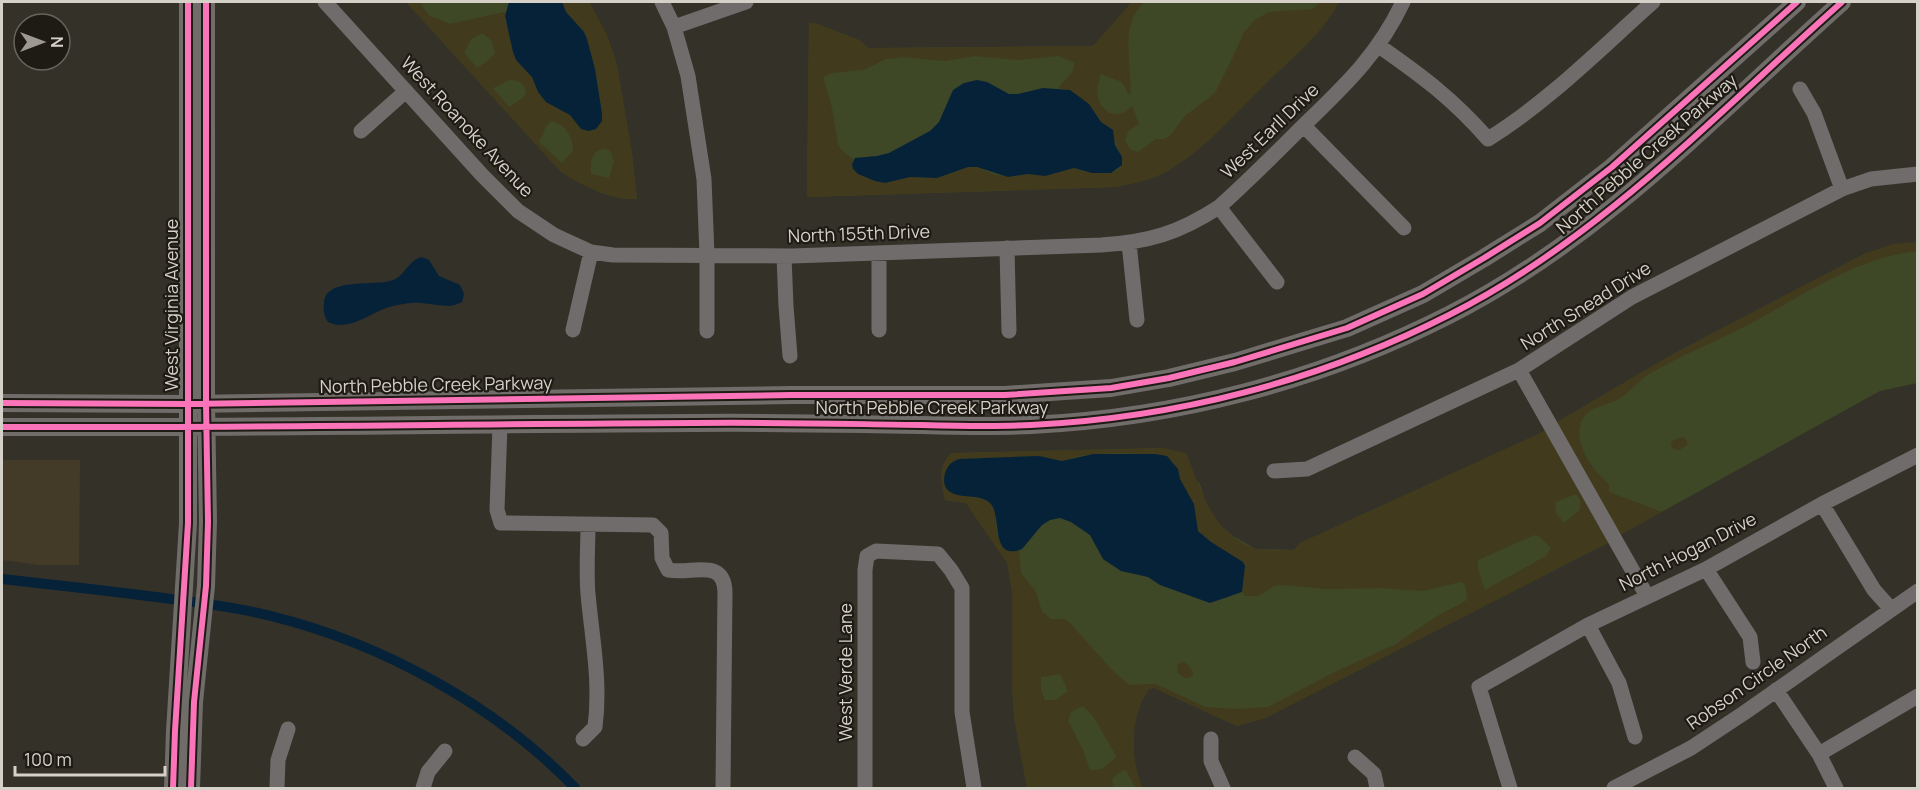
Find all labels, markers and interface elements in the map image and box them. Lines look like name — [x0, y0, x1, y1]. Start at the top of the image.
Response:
north arrow — [12, 12, 72, 72]
text: N — [46, 36, 68, 48]
street label: West Roanoke Avenue — [396, 51, 539, 202]
street label: North Pebble Creek Parkway — [1551, 68, 1742, 239]
street label: West Earll Drive — [1215, 77, 1323, 183]
street label: West Virginia Avenue — [159, 219, 183, 391]
street label: North 155th Drive — [787, 219, 931, 247]
street label: North Snead Drive — [1516, 255, 1655, 355]
street label: North Pebble Creek Parkway — [319, 370, 553, 398]
street label: North Pebble Creek Parkway — [816, 395, 1049, 419]
street label: North Hogan Drive — [1615, 506, 1760, 596]
street label: West Verde Lane — [833, 603, 857, 741]
street label: Robson Circle North — [1682, 620, 1831, 735]
scale bar — [15, 739, 165, 777]
text: 100 m — [24, 747, 72, 771]

